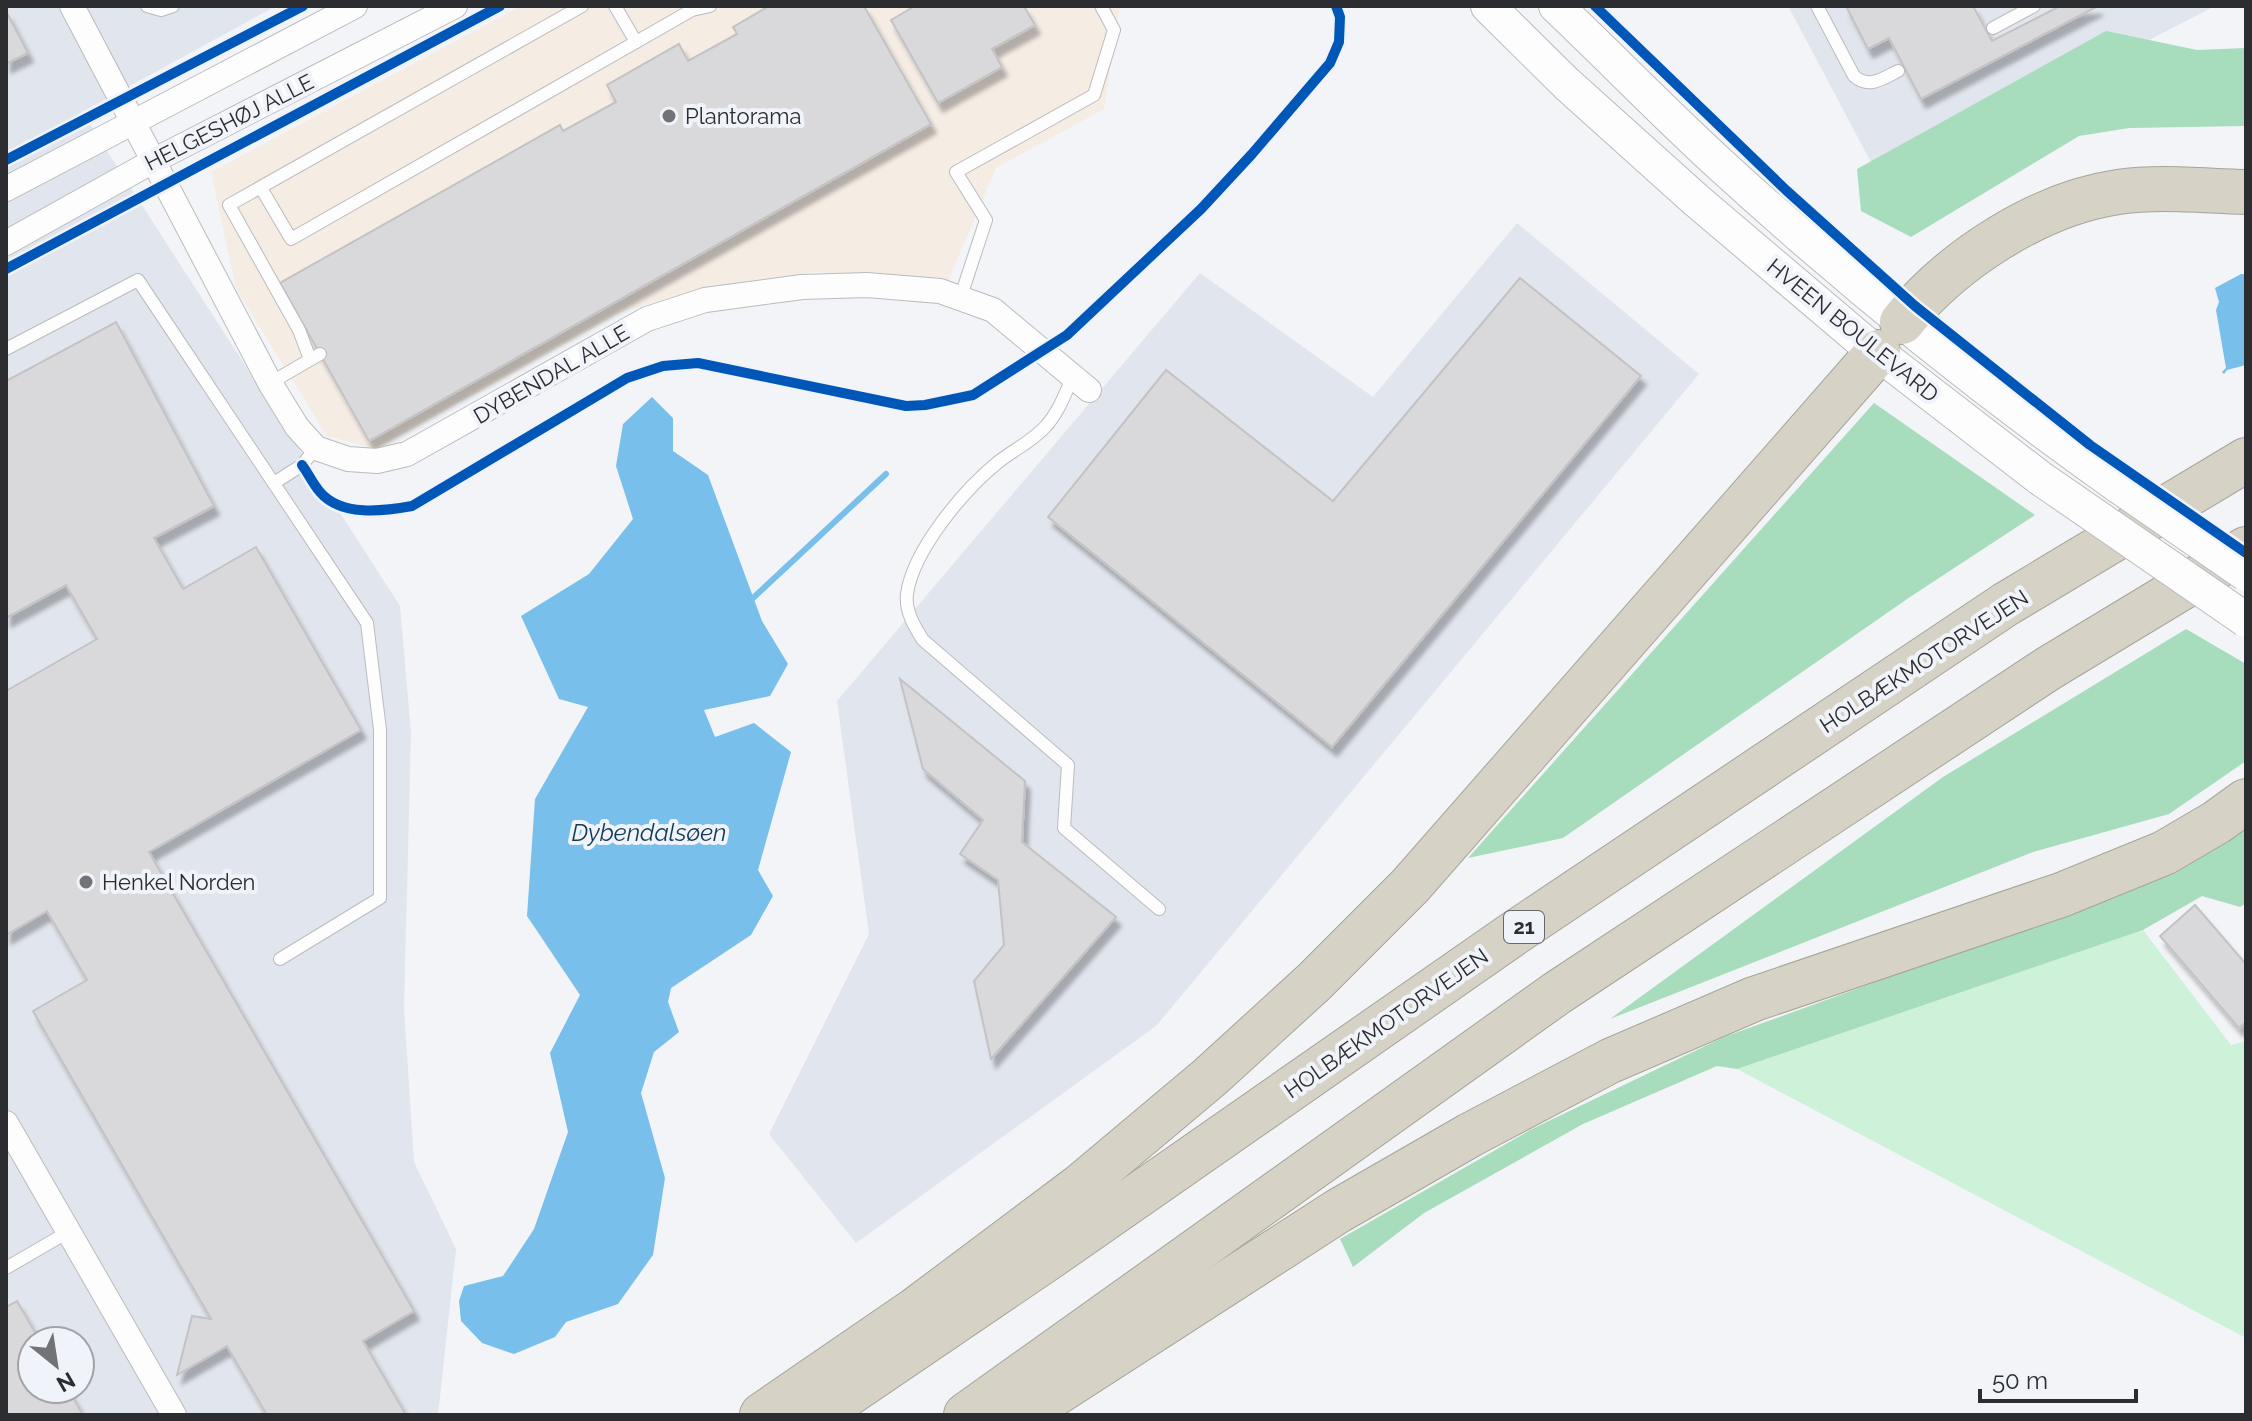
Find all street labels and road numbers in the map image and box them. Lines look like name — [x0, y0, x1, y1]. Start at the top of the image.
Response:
street label: HELGESHØJ ALLE — [140, 68, 318, 176]
street label: HVEEN BOULEVARD — [1762, 253, 1944, 407]
street label: DYBENDAL ALLE — [469, 319, 633, 429]
street label: HOLBÆKMOTORVEJEN — [1815, 584, 2033, 738]
road number: 21 — [1504, 911, 1544, 943]
street label: HOLBÆKMOTORVEJEN — [1279, 943, 1493, 1103]

